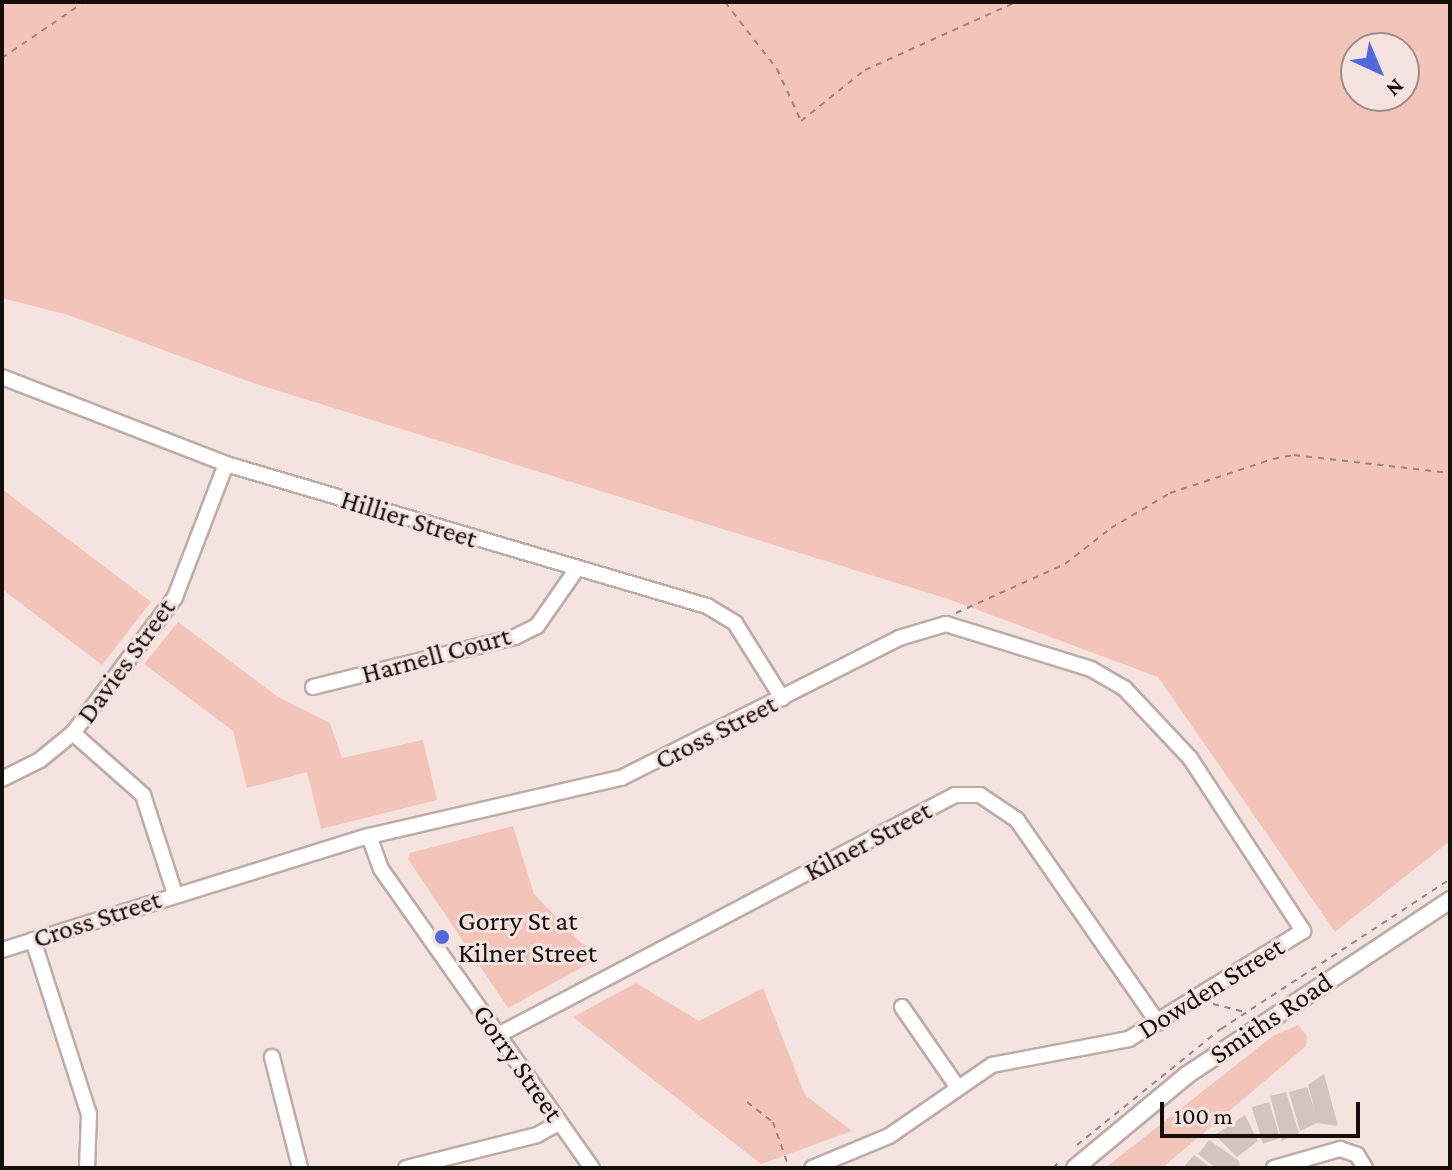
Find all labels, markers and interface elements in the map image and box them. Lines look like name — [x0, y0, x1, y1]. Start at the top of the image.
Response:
north arrow — [1340, 32, 1420, 112]
text: N — [1382, 74, 1410, 102]
street label: Hillier Street — [337, 482, 481, 556]
street label: Davies Street — [70, 592, 182, 730]
street label: Harnell Court — [358, 619, 514, 691]
street label: Cross Street — [649, 687, 783, 777]
street label: Kilner Street — [799, 794, 937, 888]
street label: Cross Street — [29, 883, 165, 955]
place label: Gorry St at Kilner Street — [458, 904, 597, 970]
marker: Gorry St at Kilner Street — [433, 928, 451, 946]
street label: Dowden Street — [1132, 930, 1290, 1046]
street label: Smiths Road — [1203, 965, 1339, 1071]
street label: Gorry Street — [465, 998, 571, 1128]
scale bar — [1164, 1086, 1364, 1136]
text: 100 m — [1174, 1102, 1233, 1129]

